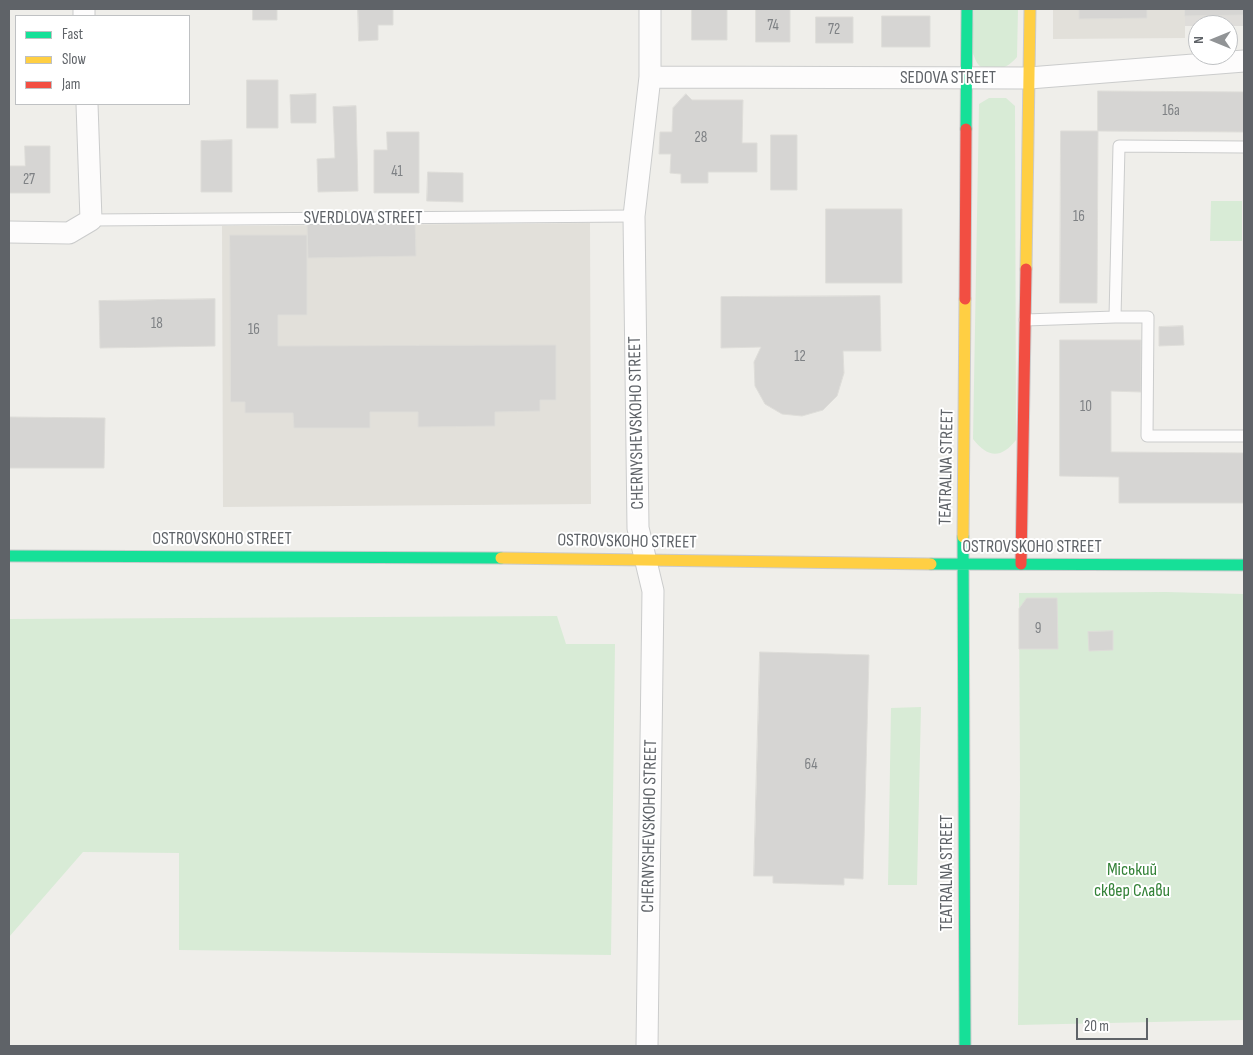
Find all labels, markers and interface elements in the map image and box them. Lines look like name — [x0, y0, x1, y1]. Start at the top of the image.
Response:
legend — [15, 15, 190, 105]
north arrow — [1188, 15, 1238, 65]
house number: 74 — [767, 17, 779, 35]
house number: 72 — [828, 21, 840, 39]
text: Fast — [62, 25, 83, 44]
text: N — [1190, 36, 1207, 44]
text: Slow — [62, 50, 86, 69]
street label: SEDOVA STREET — [900, 67, 996, 89]
text: Jam — [62, 75, 80, 94]
house number: 16а — [1162, 102, 1180, 120]
house number: 28 — [695, 129, 707, 147]
house number: 41 — [391, 163, 403, 181]
house number: 27 — [23, 171, 35, 189]
street label: SVERDLOVA STREET — [304, 207, 422, 229]
house number: 16 — [1073, 208, 1085, 226]
house number: 18 — [151, 315, 163, 333]
house number: 16 — [248, 321, 260, 339]
street label: CHERNYSHEVSKOHO STREET — [625, 336, 649, 510]
house number: 12 — [794, 348, 806, 366]
house number: 10 — [1080, 398, 1092, 416]
street label: TEATRALNA STREET — [935, 409, 959, 525]
street label: OSTROVSKOHO STREET — [152, 528, 292, 550]
street label: OSTROVSKOHO STREET — [557, 530, 697, 554]
street label: OSTROVSKOHO STREET — [962, 536, 1102, 558]
house number: 9 — [1035, 620, 1041, 638]
street label: CHERNYSHEVSKOHO STREET — [638, 739, 662, 913]
house number: 64 — [804, 756, 818, 774]
street label: TEATRALNA STREET — [936, 815, 958, 931]
park label: Міський сквер Слави — [1094, 859, 1170, 902]
scale bar — [1078, 1008, 1150, 1040]
text: 20 m — [1084, 1017, 1109, 1036]

